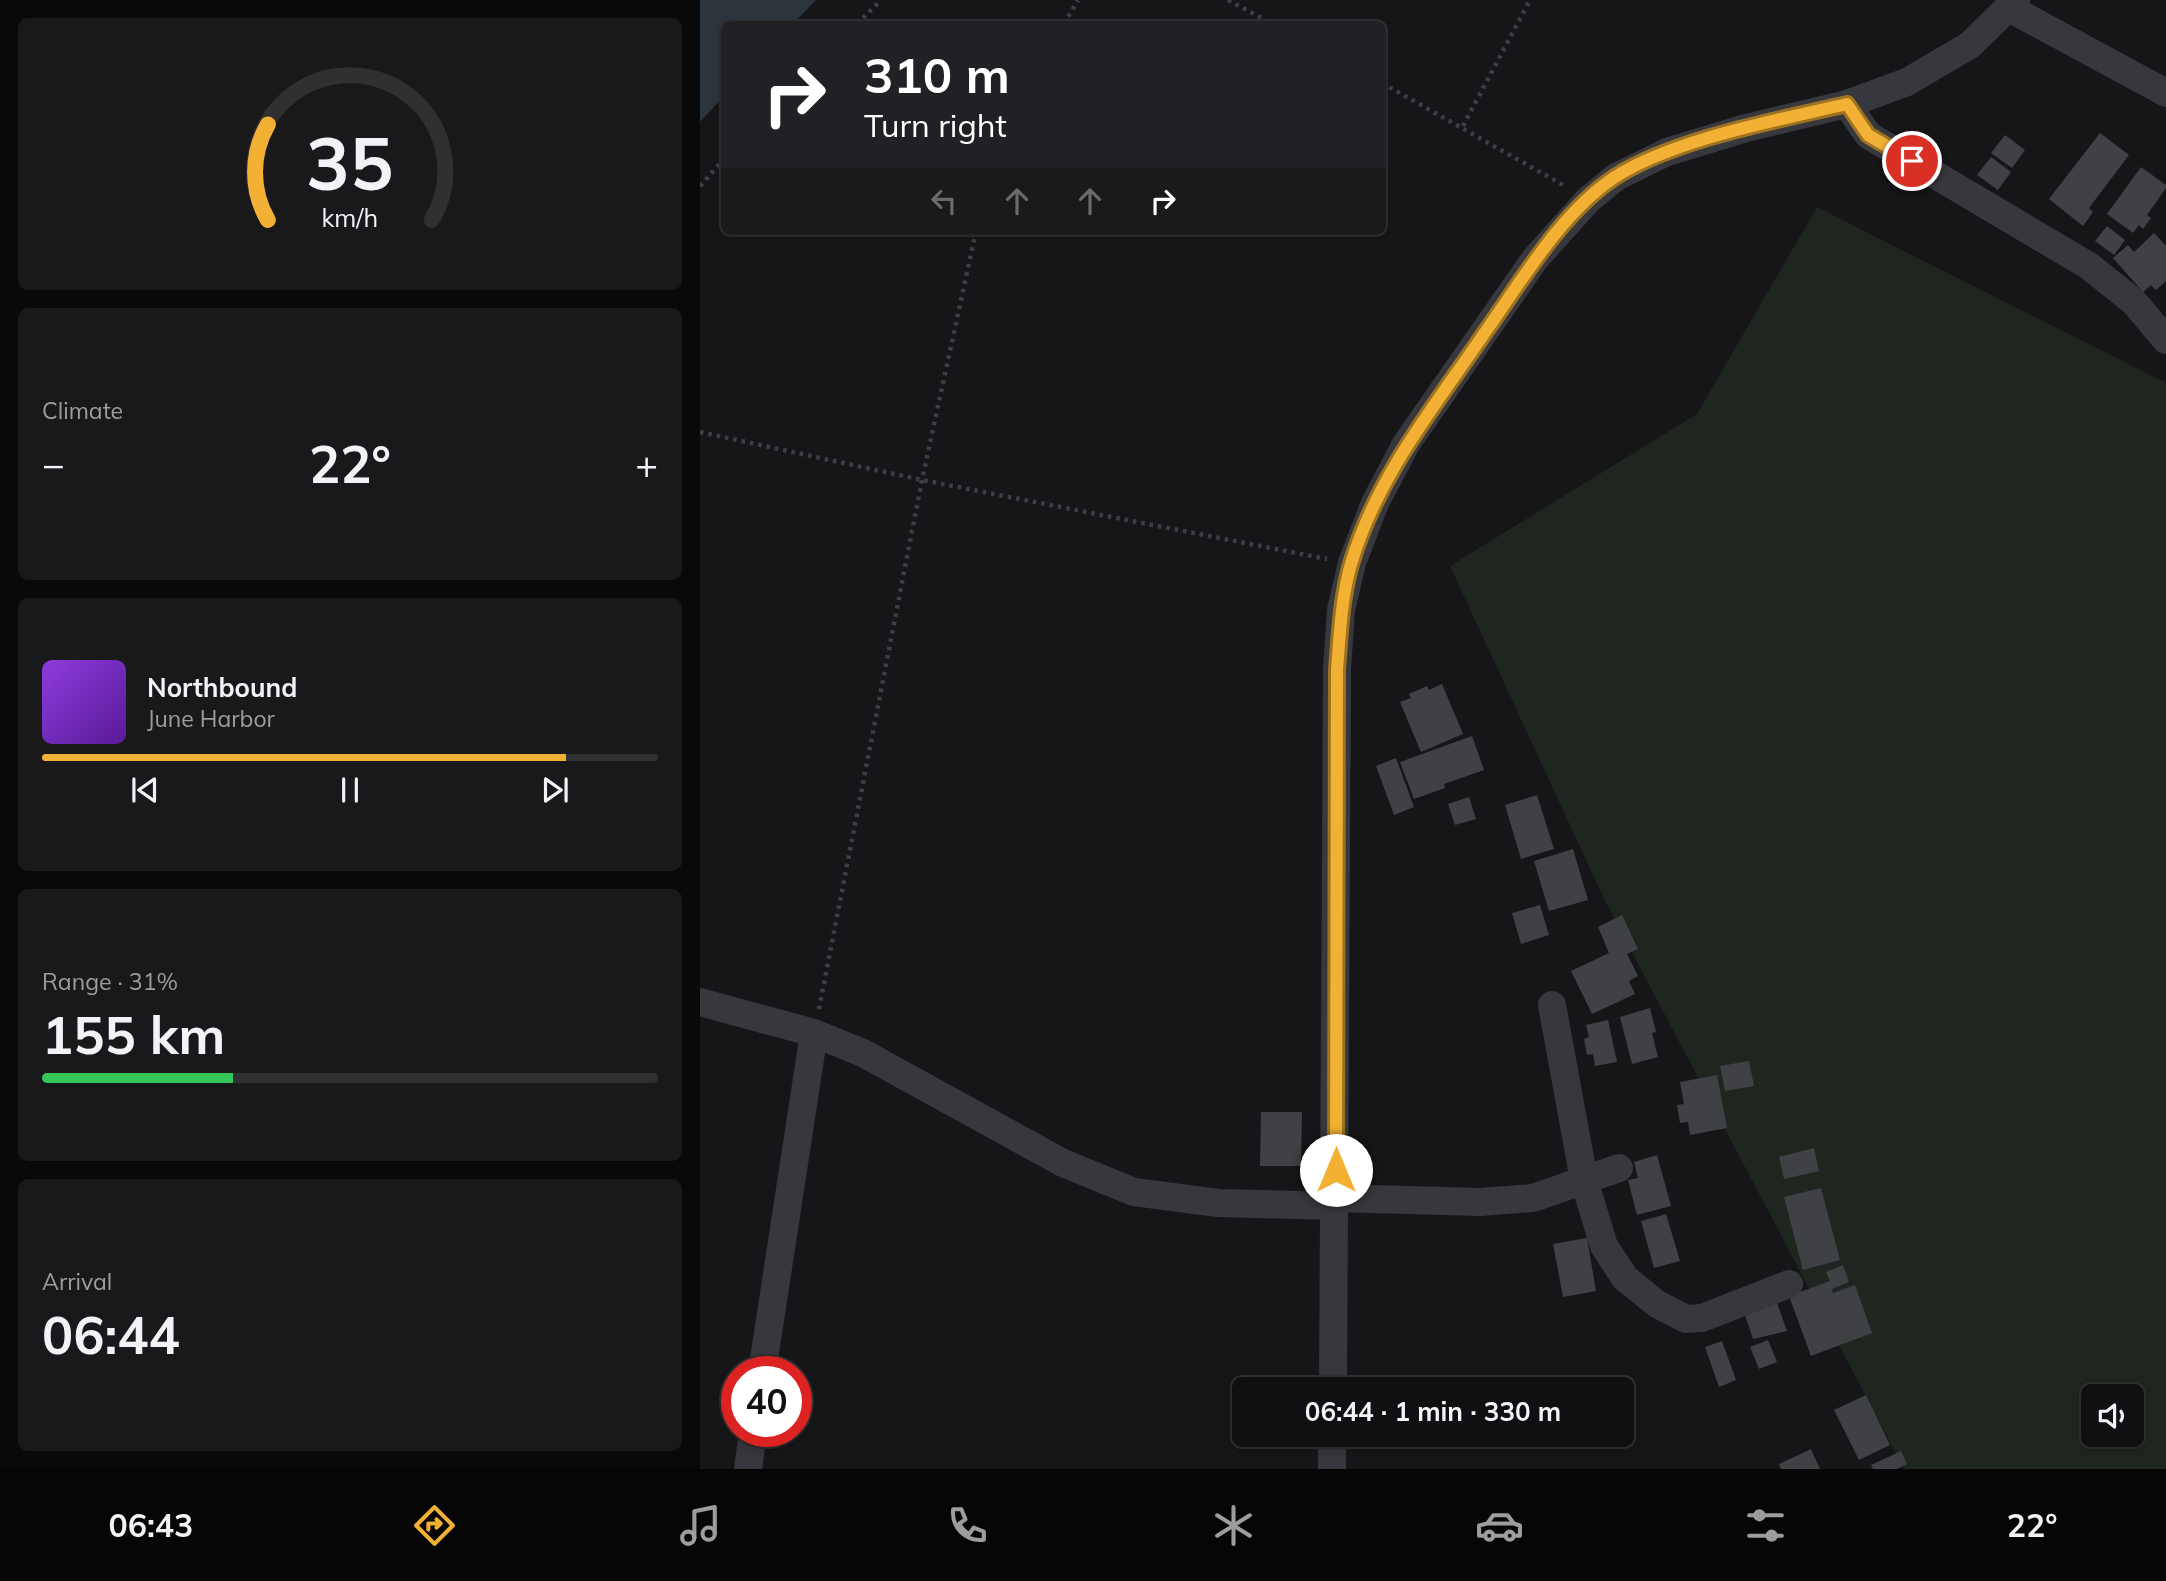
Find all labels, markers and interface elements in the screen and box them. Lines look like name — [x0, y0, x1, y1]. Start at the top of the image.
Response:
text: 310 m — [864, 44, 1010, 105]
icon: right — [749, 49, 840, 140]
text: Turn right — [864, 105, 1007, 145]
text: 35 — [306, 117, 394, 208]
pin — [1882, 131, 1942, 191]
icon: arrive — [1893, 142, 1931, 180]
icon: left — [925, 182, 963, 220]
icon: ahead — [998, 182, 1036, 220]
icon: ahead — [1071, 182, 1109, 220]
icon: right — [1144, 182, 1182, 220]
text: km/h — [322, 202, 378, 233]
text: Climate — [42, 396, 123, 425]
text: 22° — [309, 431, 391, 496]
text: − — [42, 440, 65, 488]
text: + — [635, 440, 658, 488]
text: Northbound — [147, 671, 297, 704]
text: June Harbor — [147, 704, 275, 733]
icon: previous — [126, 771, 164, 809]
icon: pause — [331, 771, 369, 809]
icon: next — [536, 771, 574, 809]
text: Range · 31% — [42, 967, 178, 996]
text: 155 km — [42, 1002, 225, 1067]
position arrow — [1299, 1133, 1373, 1207]
text: Arrival — [42, 1267, 112, 1296]
text: 06:44 — [42, 1302, 180, 1367]
speed limit sign: 40 — [721, 1356, 812, 1447]
map controls — [2081, 1384, 2144, 1447]
button: sound — [2081, 1384, 2144, 1447]
text: 06:44 · 1 min · 330 m — [1305, 1395, 1561, 1428]
icon: directions — [410, 1501, 459, 1550]
icon: music — [676, 1501, 725, 1550]
icon: phone — [943, 1501, 992, 1550]
icon: climate — [1209, 1501, 1258, 1550]
icon: car — [1475, 1501, 1524, 1550]
icon: filters — [1741, 1501, 1790, 1550]
text: 06:43 — [109, 1505, 193, 1545]
text: 22° — [2007, 1505, 2057, 1545]

